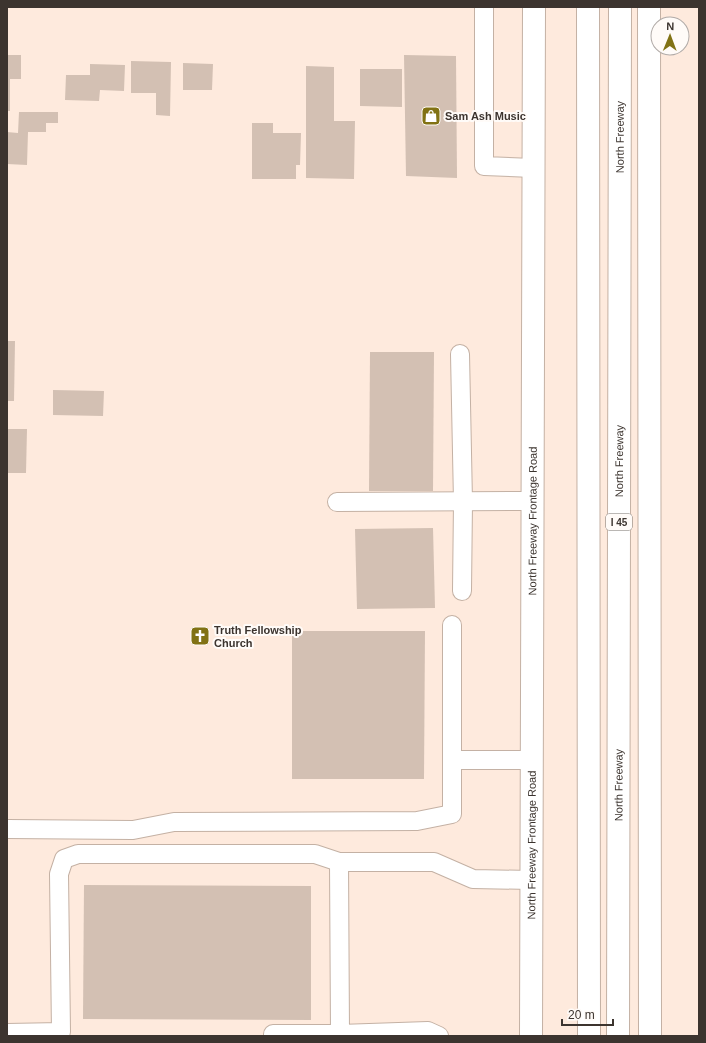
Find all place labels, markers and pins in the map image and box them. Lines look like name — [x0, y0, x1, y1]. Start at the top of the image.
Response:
shop icon: Sam Ash Music — [420, 105, 442, 127]
place label: Sam Ash Music — [445, 110, 526, 122]
place label: Truth Fellowship Church — [214, 624, 302, 649]
church icon: Truth Fellowship Church — [189, 625, 211, 647]

